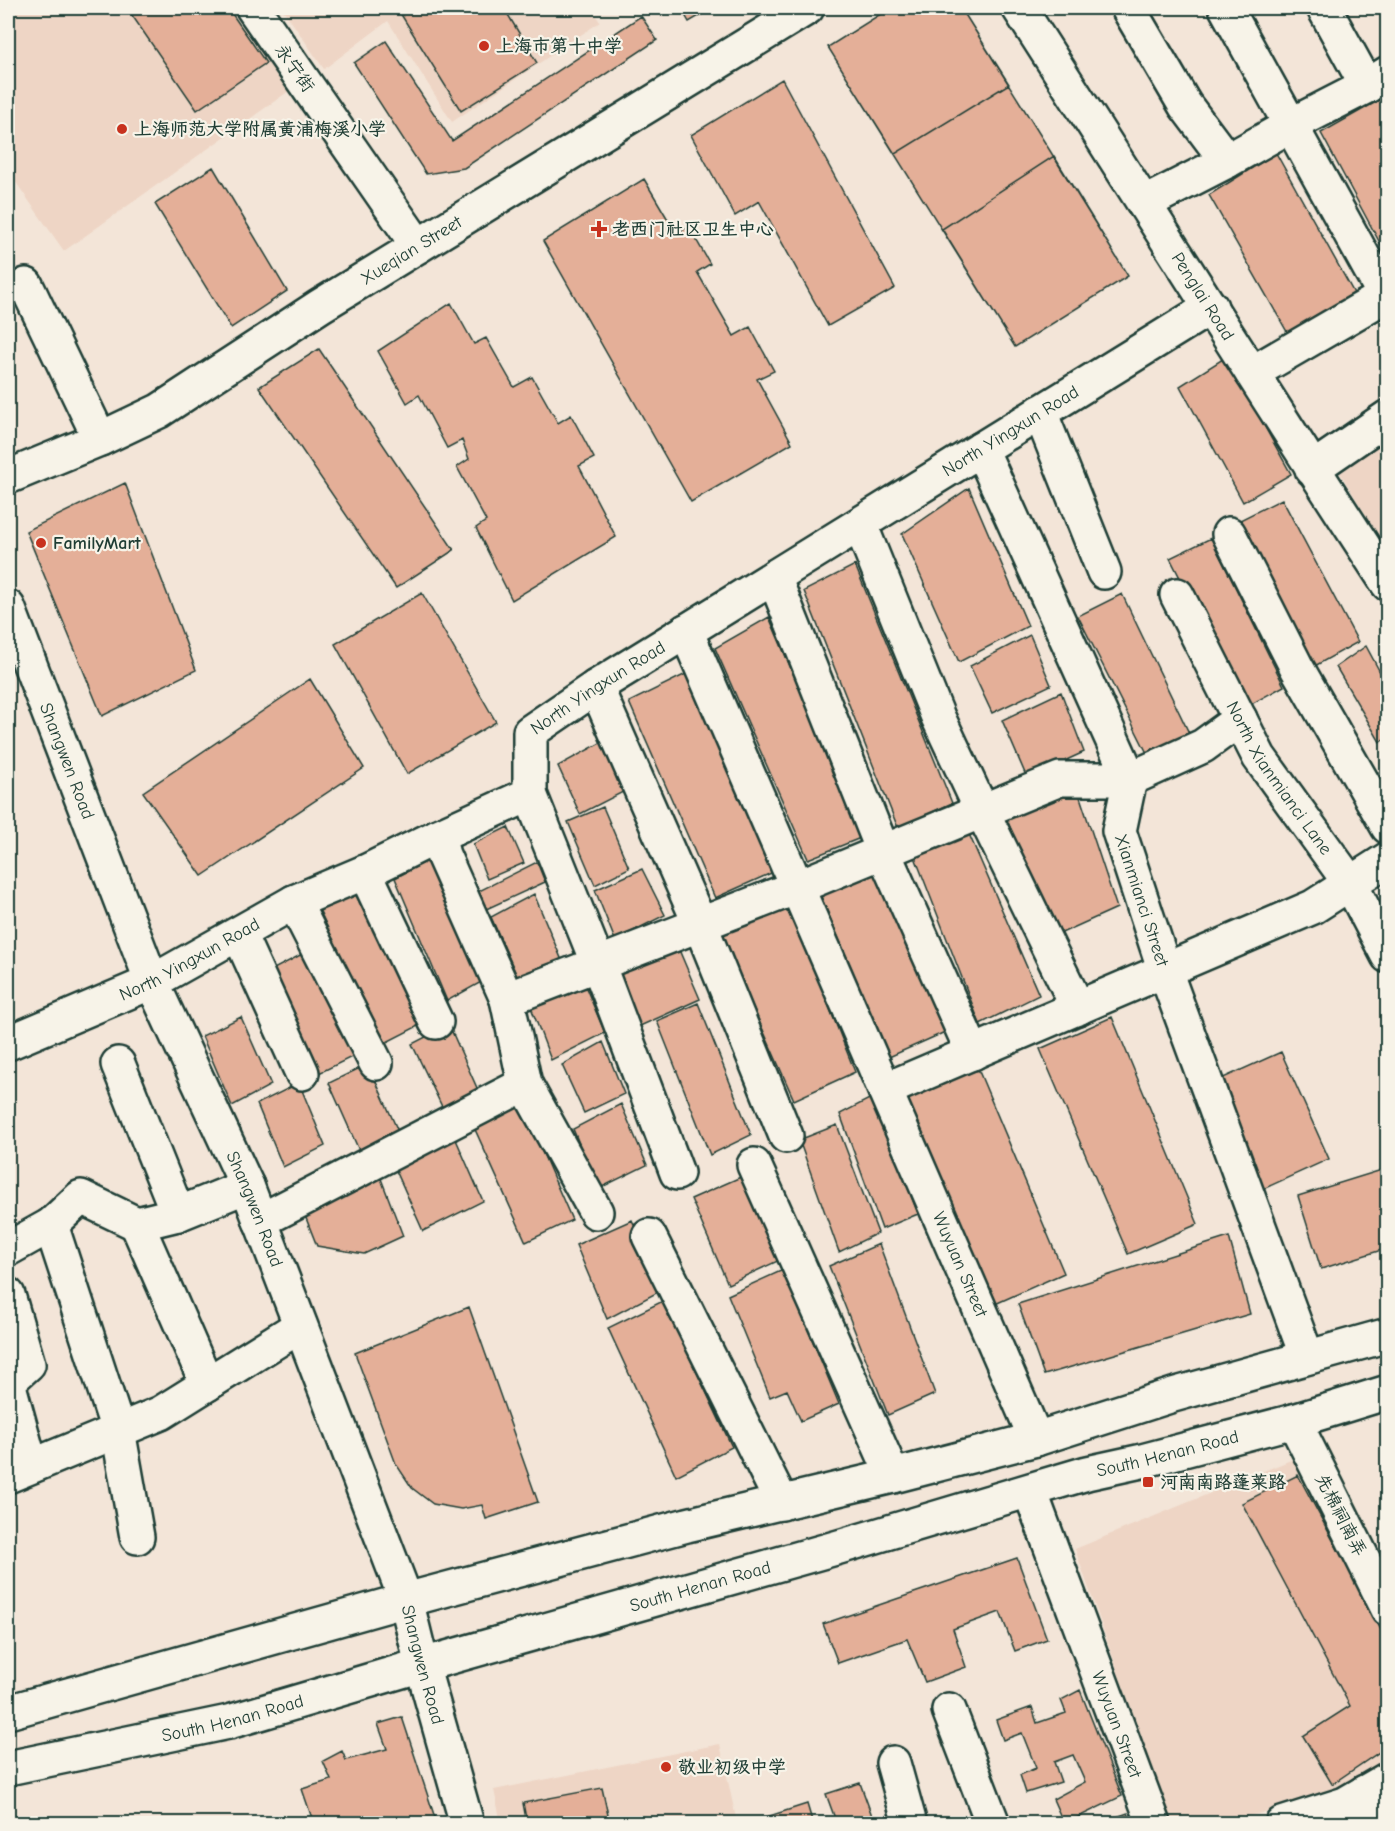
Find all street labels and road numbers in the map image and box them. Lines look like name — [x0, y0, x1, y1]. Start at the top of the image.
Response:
street label: 永宁街 — [271, 40, 319, 96]
street label: Xueqian Street — [357, 211, 466, 289]
street label: Penglai Road — [1167, 249, 1238, 344]
street label: North Yingxun Road — [939, 381, 1083, 481]
street label: North Yingxun Road — [527, 637, 669, 739]
street label: North Xianmianci Lane — [1222, 698, 1336, 859]
street label: Shangwen Road — [35, 700, 98, 822]
street label: Xianmianci Street — [1110, 832, 1173, 970]
street label: North Yingxun Road — [116, 914, 263, 1006]
street label: Shangwen Road — [221, 1148, 287, 1270]
street label: Wuyuan Street — [928, 1209, 992, 1321]
street label: South Henan Road — [1095, 1426, 1241, 1482]
street label: 先棉祠南弄 — [1311, 1470, 1370, 1560]
street label: South Henan Road — [627, 1557, 773, 1617]
street label: Shangwen Road — [397, 1603, 448, 1727]
street label: Wuyuan Street — [1087, 1668, 1146, 1782]
street label: South Henan Road — [160, 1691, 306, 1747]

